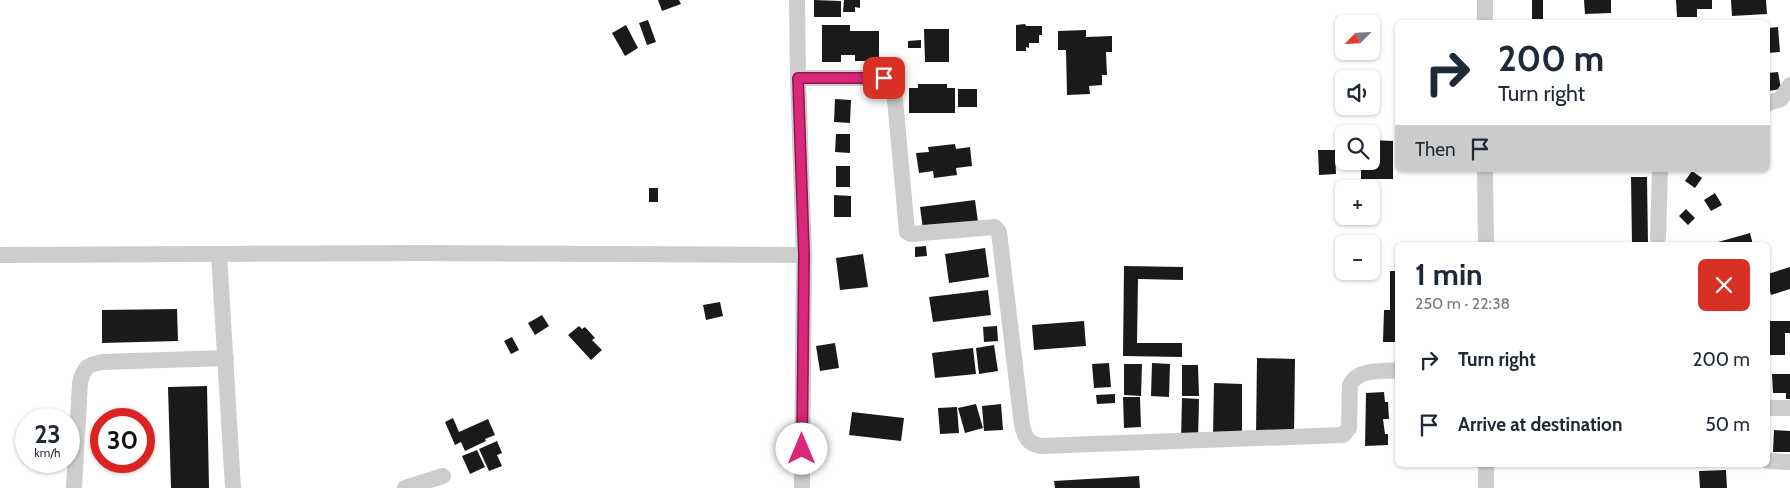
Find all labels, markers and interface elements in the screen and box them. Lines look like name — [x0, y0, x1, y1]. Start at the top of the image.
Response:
north arrow — [1335, 15, 1380, 60]
map controls — [1335, 15, 1380, 280]
text: 200 m — [1498, 37, 1604, 80]
icon: right — [1415, 40, 1480, 105]
pin — [863, 57, 905, 99]
icon: arrive — [870, 64, 898, 92]
button: sound — [1335, 70, 1380, 115]
text: Turn right — [1498, 80, 1585, 107]
button: search — [1335, 125, 1380, 170]
icon: arrive — [1466, 135, 1494, 163]
text: Then — [1415, 138, 1456, 161]
button: + — [1335, 180, 1380, 225]
button: − — [1335, 235, 1380, 280]
text: 1 min — [1415, 256, 1483, 293]
button: close — [1698, 259, 1750, 311]
text: 250 m · 22:38 — [1415, 294, 1510, 313]
icon: right — [1415, 346, 1443, 374]
text: Turn right — [1458, 348, 1536, 371]
text: 200 m — [1693, 348, 1750, 371]
speed limit sign: 30 — [90, 408, 155, 473]
icon: arrive — [1415, 411, 1443, 439]
text: Arrive at destination — [1458, 413, 1622, 436]
text: 50 m — [1706, 413, 1750, 436]
text: 23 — [34, 419, 61, 449]
position arrow — [775, 422, 827, 474]
text: km/h — [34, 445, 61, 460]

